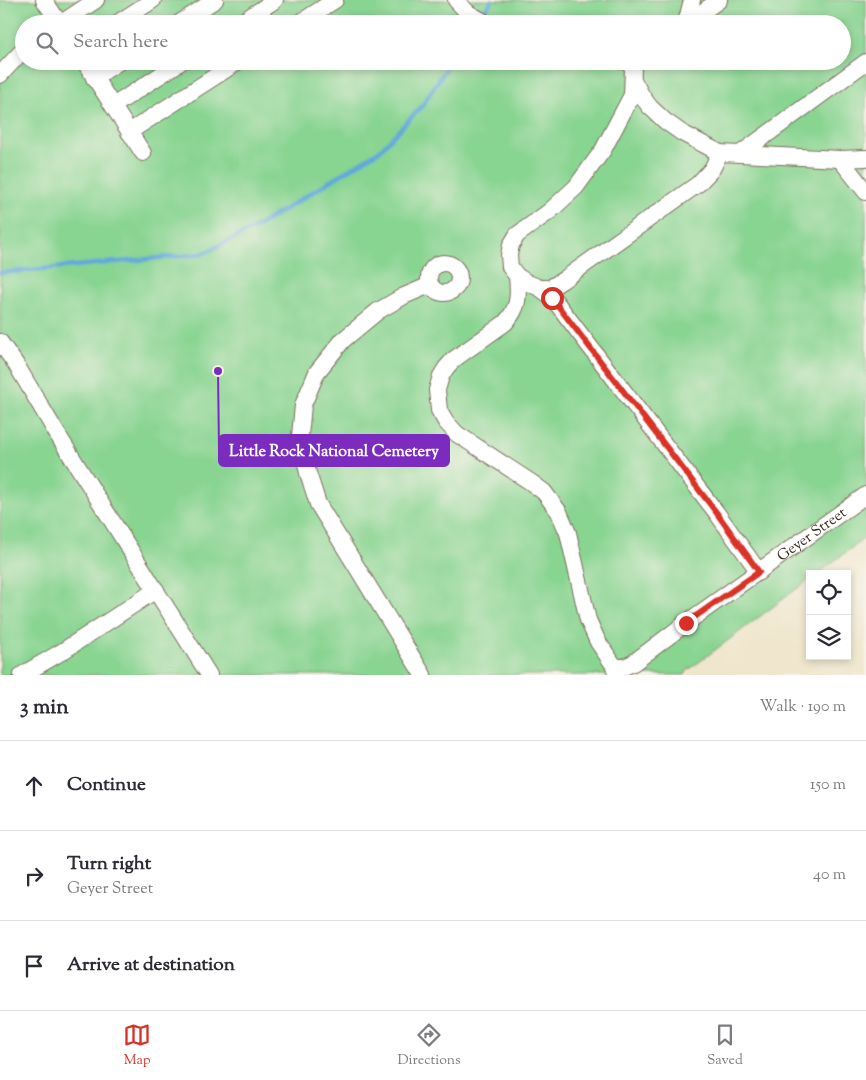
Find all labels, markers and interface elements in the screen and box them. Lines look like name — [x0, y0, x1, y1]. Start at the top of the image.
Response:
search box — [15, 15, 851, 70]
icon: search — [33, 29, 61, 57]
text: Search here — [73, 29, 168, 56]
route start — [541, 287, 564, 310]
callout: Little Rock National Cemetery — [219, 435, 449, 466]
text: Little Rock National Cemetery — [229, 441, 439, 464]
street label: Geyer Street — [773, 503, 851, 567]
map controls — [806, 570, 851, 660]
button: locate — [806, 570, 851, 615]
route end — [675, 612, 698, 635]
button: layers — [806, 615, 851, 660]
text: 3 min — [20, 693, 69, 723]
text: Walk · 190 m — [759, 696, 846, 719]
icon: ahead — [20, 772, 48, 800]
text: Continue — [67, 772, 146, 799]
text: 150 m — [810, 774, 846, 797]
text: Turn right — [67, 851, 151, 878]
icon: right — [20, 862, 48, 890]
text: 40 m — [813, 864, 846, 887]
text: Geyer Street — [67, 878, 153, 901]
icon: arrive — [20, 952, 48, 980]
text: Arrive at destination — [67, 952, 235, 979]
tab: Map — [123, 1021, 151, 1071]
tab: Directions — [397, 1021, 461, 1071]
tab: Saved — [707, 1021, 743, 1071]

